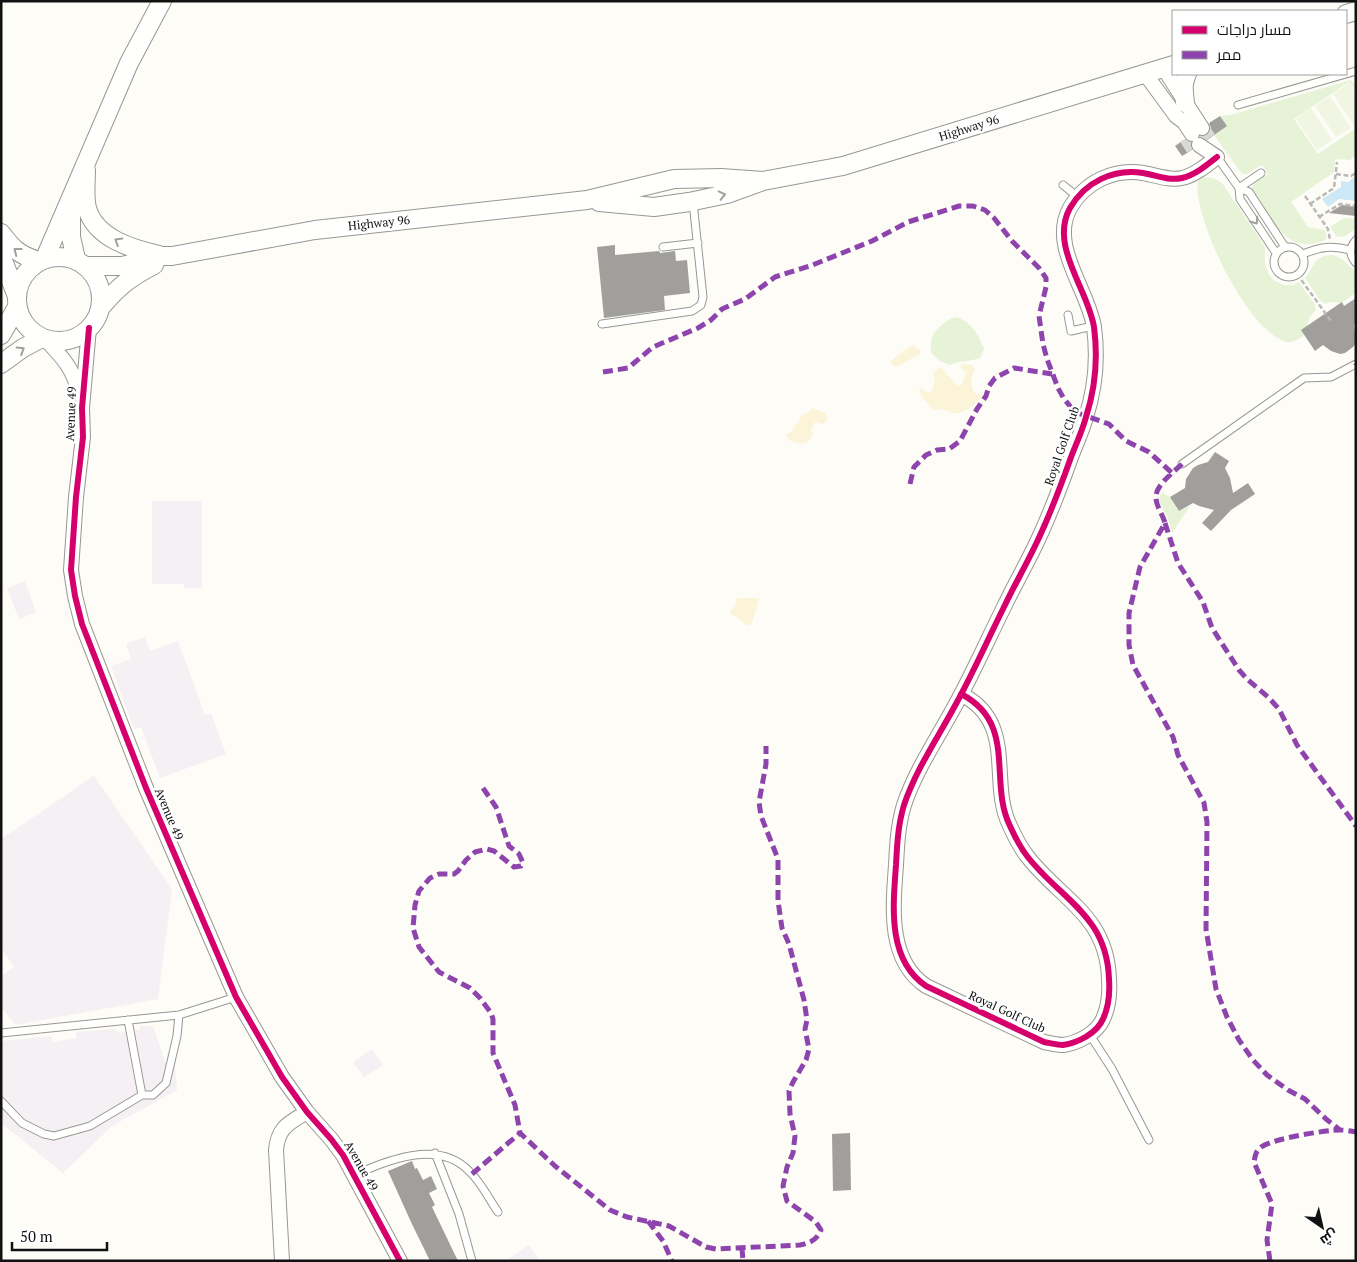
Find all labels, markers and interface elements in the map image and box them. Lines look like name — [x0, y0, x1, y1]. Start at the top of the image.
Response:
legend — [1172, 10, 1347, 75]
text: مسار دراجات — [1217, 19, 1291, 39]
text: ممر — [1216, 44, 1241, 64]
street label: Highway 96 — [937, 111, 1001, 144]
one-way arrow — [718, 190, 727, 201]
street label: Highway 96 — [347, 212, 411, 233]
one-way arrow — [1249, 215, 1258, 225]
one-way arrow — [115, 238, 124, 248]
one-way arrow — [14, 248, 23, 256]
one-way arrow — [15, 347, 25, 356]
street label: Avenue 49 — [62, 386, 79, 442]
street label: Royal Golf Club — [1041, 404, 1082, 487]
street label: Avenue 49 — [152, 786, 187, 842]
street label: Royal Golf Club — [967, 987, 1048, 1036]
street label: Avenue 49 — [341, 1138, 382, 1193]
north arrow — [1297, 1202, 1347, 1252]
scale bar — [12, 1220, 108, 1252]
text: ش — [1317, 1225, 1342, 1251]
text: 50 m — [20, 1226, 53, 1246]

